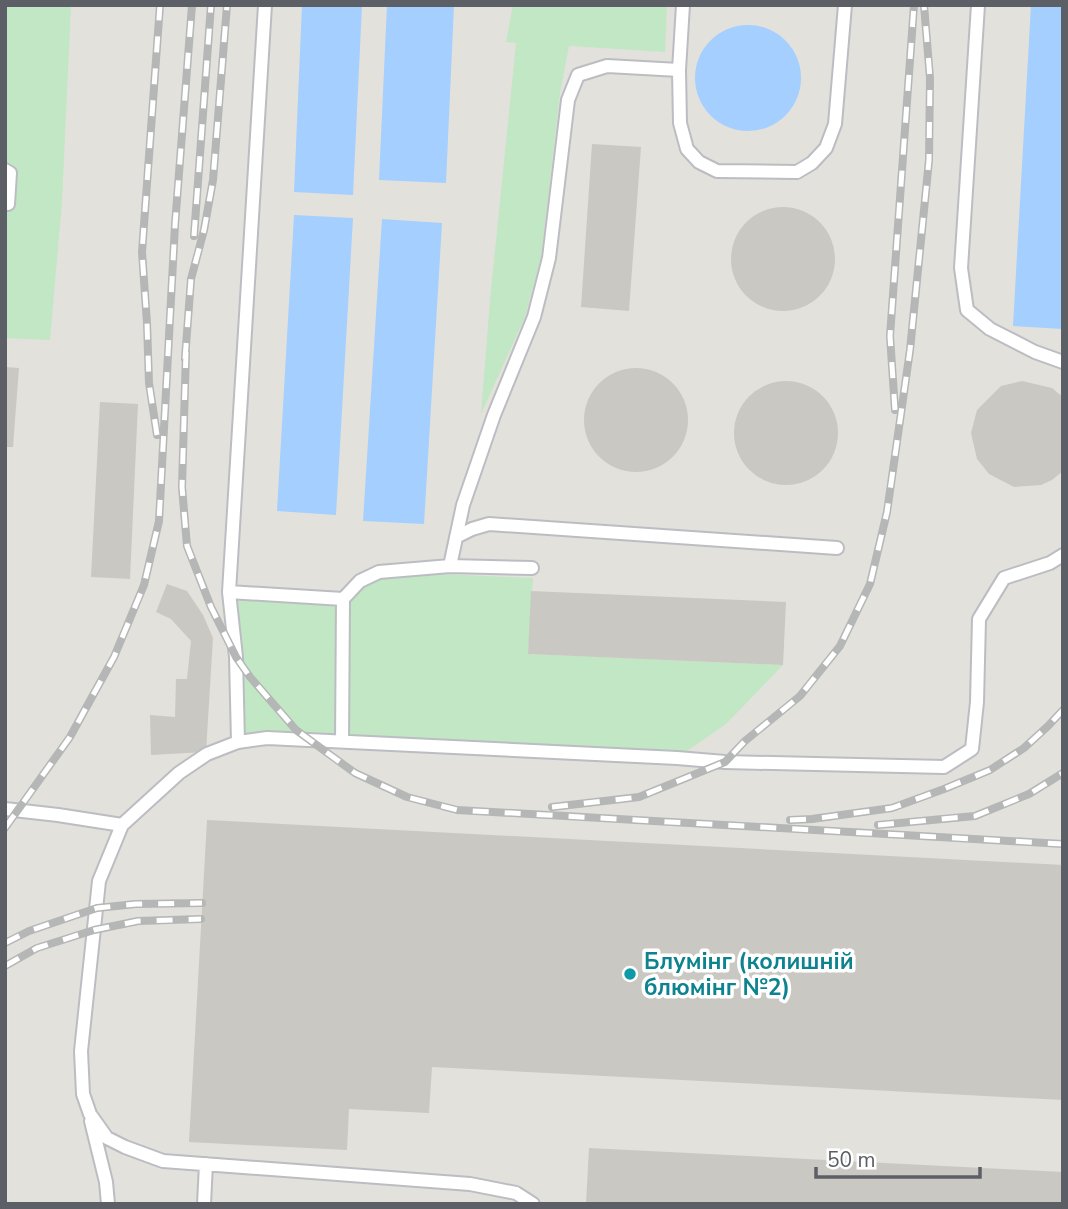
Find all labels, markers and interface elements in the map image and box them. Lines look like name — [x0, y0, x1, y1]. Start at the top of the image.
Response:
place label: Блумінг (колишній блюмінг №2) — [644, 946, 854, 1003]
marker: Блумінг (колишній блюмінг №2) — [622, 966, 638, 982]
scale bar — [816, 1136, 981, 1180]
text: 50 m — [827, 1146, 876, 1174]

